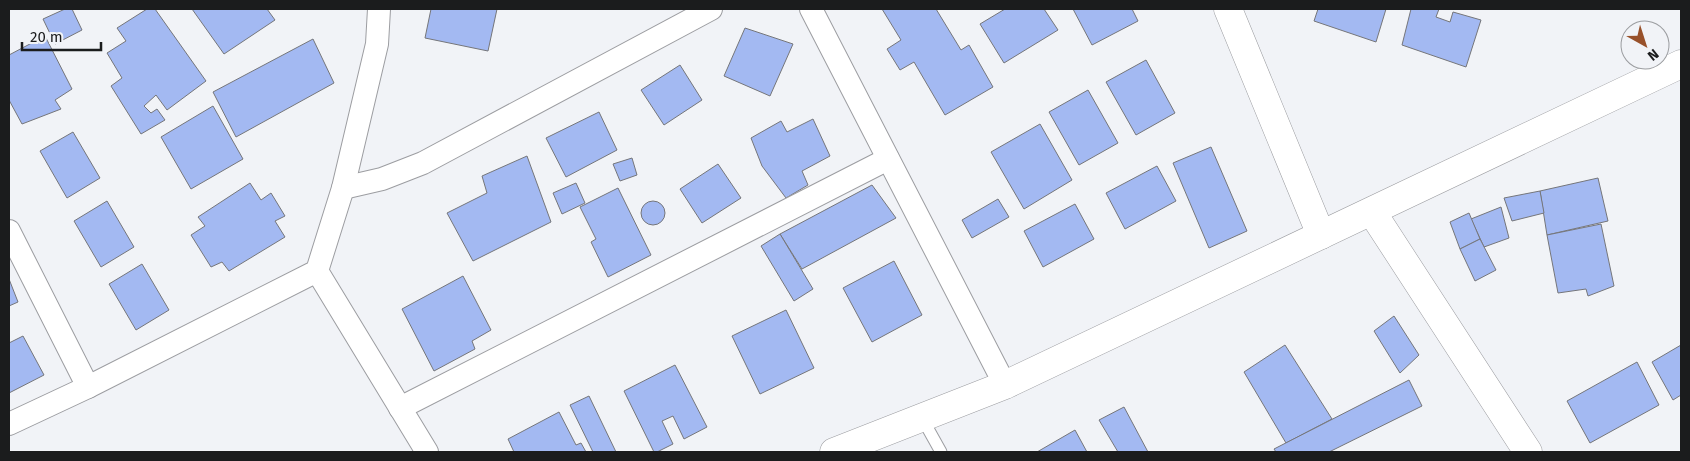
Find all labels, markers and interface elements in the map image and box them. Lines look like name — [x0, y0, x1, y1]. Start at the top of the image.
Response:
scale bar — [22, 20, 101, 52]
north arrow — [1620, 20, 1670, 70]
text: 20 m — [30, 28, 63, 46]
text: N — [1644, 45, 1662, 64]

